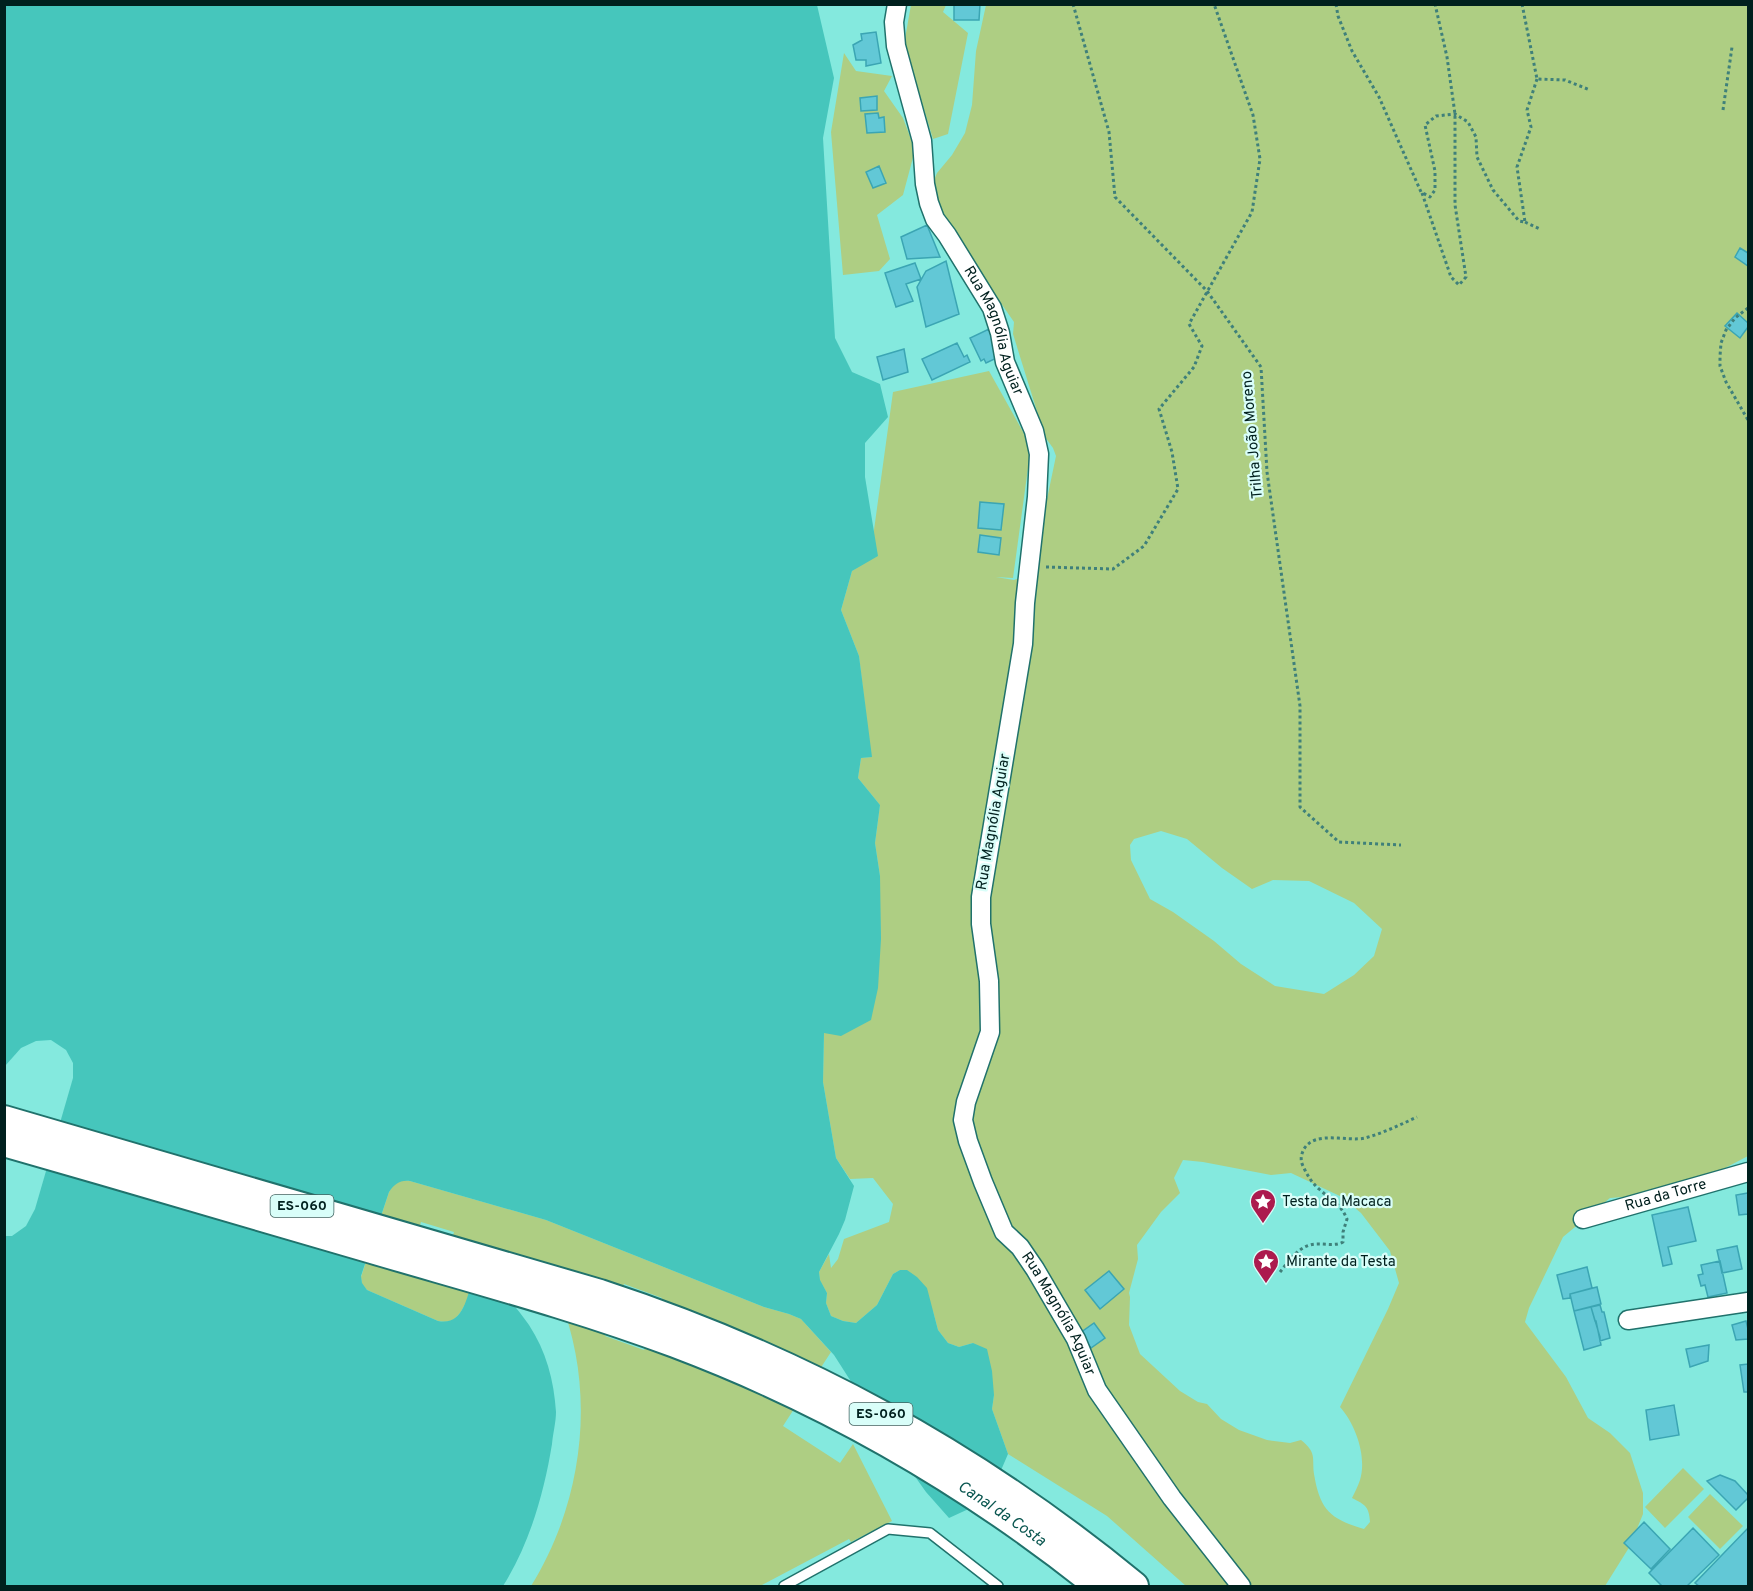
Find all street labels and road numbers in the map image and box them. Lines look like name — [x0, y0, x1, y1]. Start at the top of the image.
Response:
street label: Rua Magnólia Aguiar — [959, 263, 1028, 398]
street label: Trilha João Moreno — [1238, 370, 1268, 500]
street label: Rua Magnólia Aguiar — [973, 752, 1015, 892]
street label: Rua da Torre — [1623, 1175, 1709, 1216]
road number: ES-060 — [270, 1195, 334, 1217]
street label: Rua Magnólia Aguiar — [1017, 1248, 1100, 1379]
road number: ES-060 — [850, 1403, 912, 1425]

